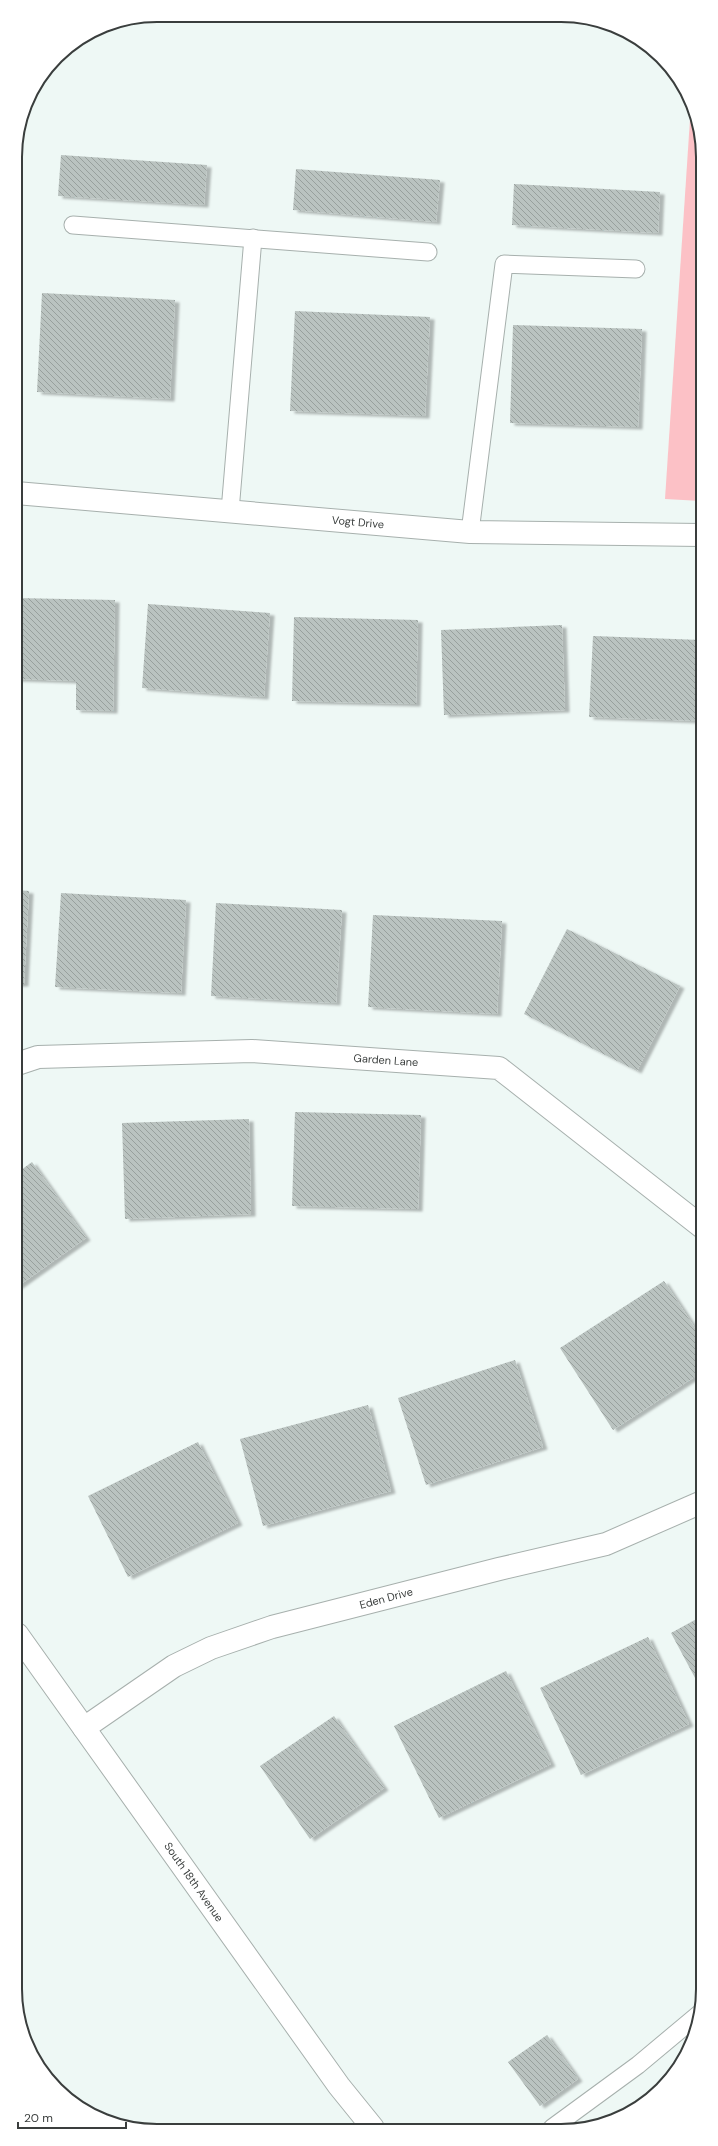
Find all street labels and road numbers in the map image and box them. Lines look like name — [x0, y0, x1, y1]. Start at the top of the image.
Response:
street label: Vogt Drive — [331, 513, 385, 531]
street label: Garden Lane — [353, 1051, 419, 1069]
street label: Eden Drive — [358, 1584, 414, 1612]
street label: South 18th Avenue — [161, 1840, 227, 1924]

